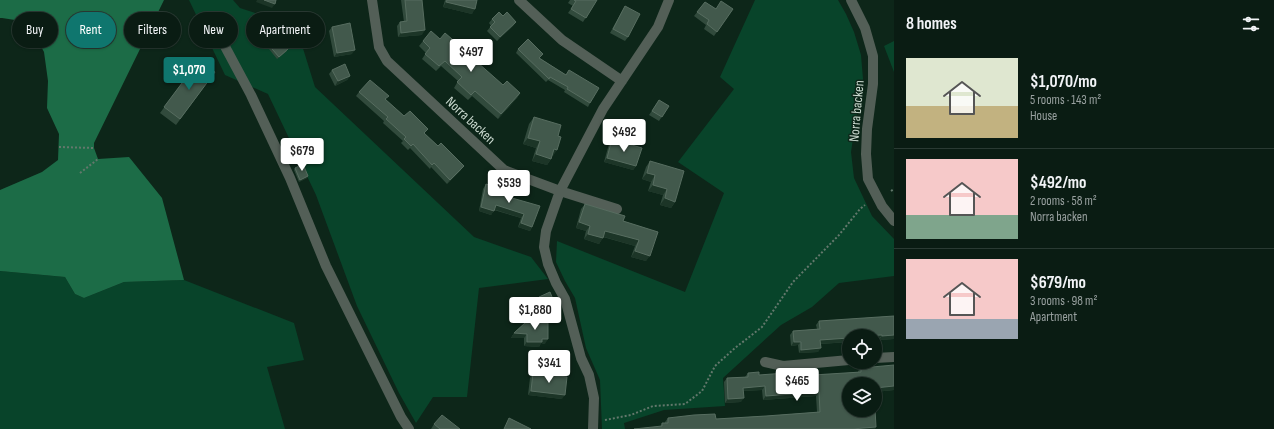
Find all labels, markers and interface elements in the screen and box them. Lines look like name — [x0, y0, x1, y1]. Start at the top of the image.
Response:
chip: Buy — [12, 12, 58, 48]
chip: Rent — [66, 12, 116, 48]
chip: Filters — [124, 12, 181, 48]
chip: New — [189, 12, 238, 48]
chip: Apartment — [246, 12, 325, 48]
icon: filters — [1240, 13, 1262, 35]
text: 8 homes — [906, 14, 957, 34]
pin: $497 — [447, 39, 495, 73]
text: $497 — [459, 44, 483, 60]
pin: $1,070 — [156, 57, 222, 91]
text: $1,070 — [173, 62, 205, 78]
text: $1,070/mo — [1030, 72, 1097, 92]
icon: home — [938, 74, 986, 122]
street label: Norra backen — [845, 79, 868, 143]
text: 5 rooms · 143 m² — [1030, 92, 1101, 108]
street label: Norra backen — [442, 93, 499, 148]
text: House — [1030, 108, 1057, 124]
pin: $492 — [600, 119, 648, 153]
text: $492 — [612, 124, 636, 140]
pin: $679 — [278, 138, 326, 172]
text: $679 — [290, 143, 314, 159]
pin: $539 — [485, 170, 533, 204]
text: $492/mo — [1030, 173, 1086, 193]
text: $539 — [497, 175, 521, 191]
icon: home — [938, 175, 986, 223]
text: 2 rooms · 58 m² — [1030, 193, 1097, 209]
text: Norra backen — [1030, 209, 1088, 225]
text: $679/mo — [1030, 273, 1086, 293]
icon: home — [938, 275, 986, 323]
text: 3 rooms · 98 m² — [1030, 293, 1097, 309]
pin: $1,880 — [502, 297, 568, 331]
text: $1,880 — [518, 302, 552, 318]
text: Apartment — [1030, 309, 1077, 325]
map controls — [842, 329, 882, 417]
button: locate — [842, 329, 882, 369]
pin: $341 — [525, 350, 573, 384]
text: $341 — [537, 355, 561, 371]
pin: $465 — [773, 368, 821, 402]
text: $465 — [785, 373, 809, 389]
button: layers — [842, 377, 882, 417]

